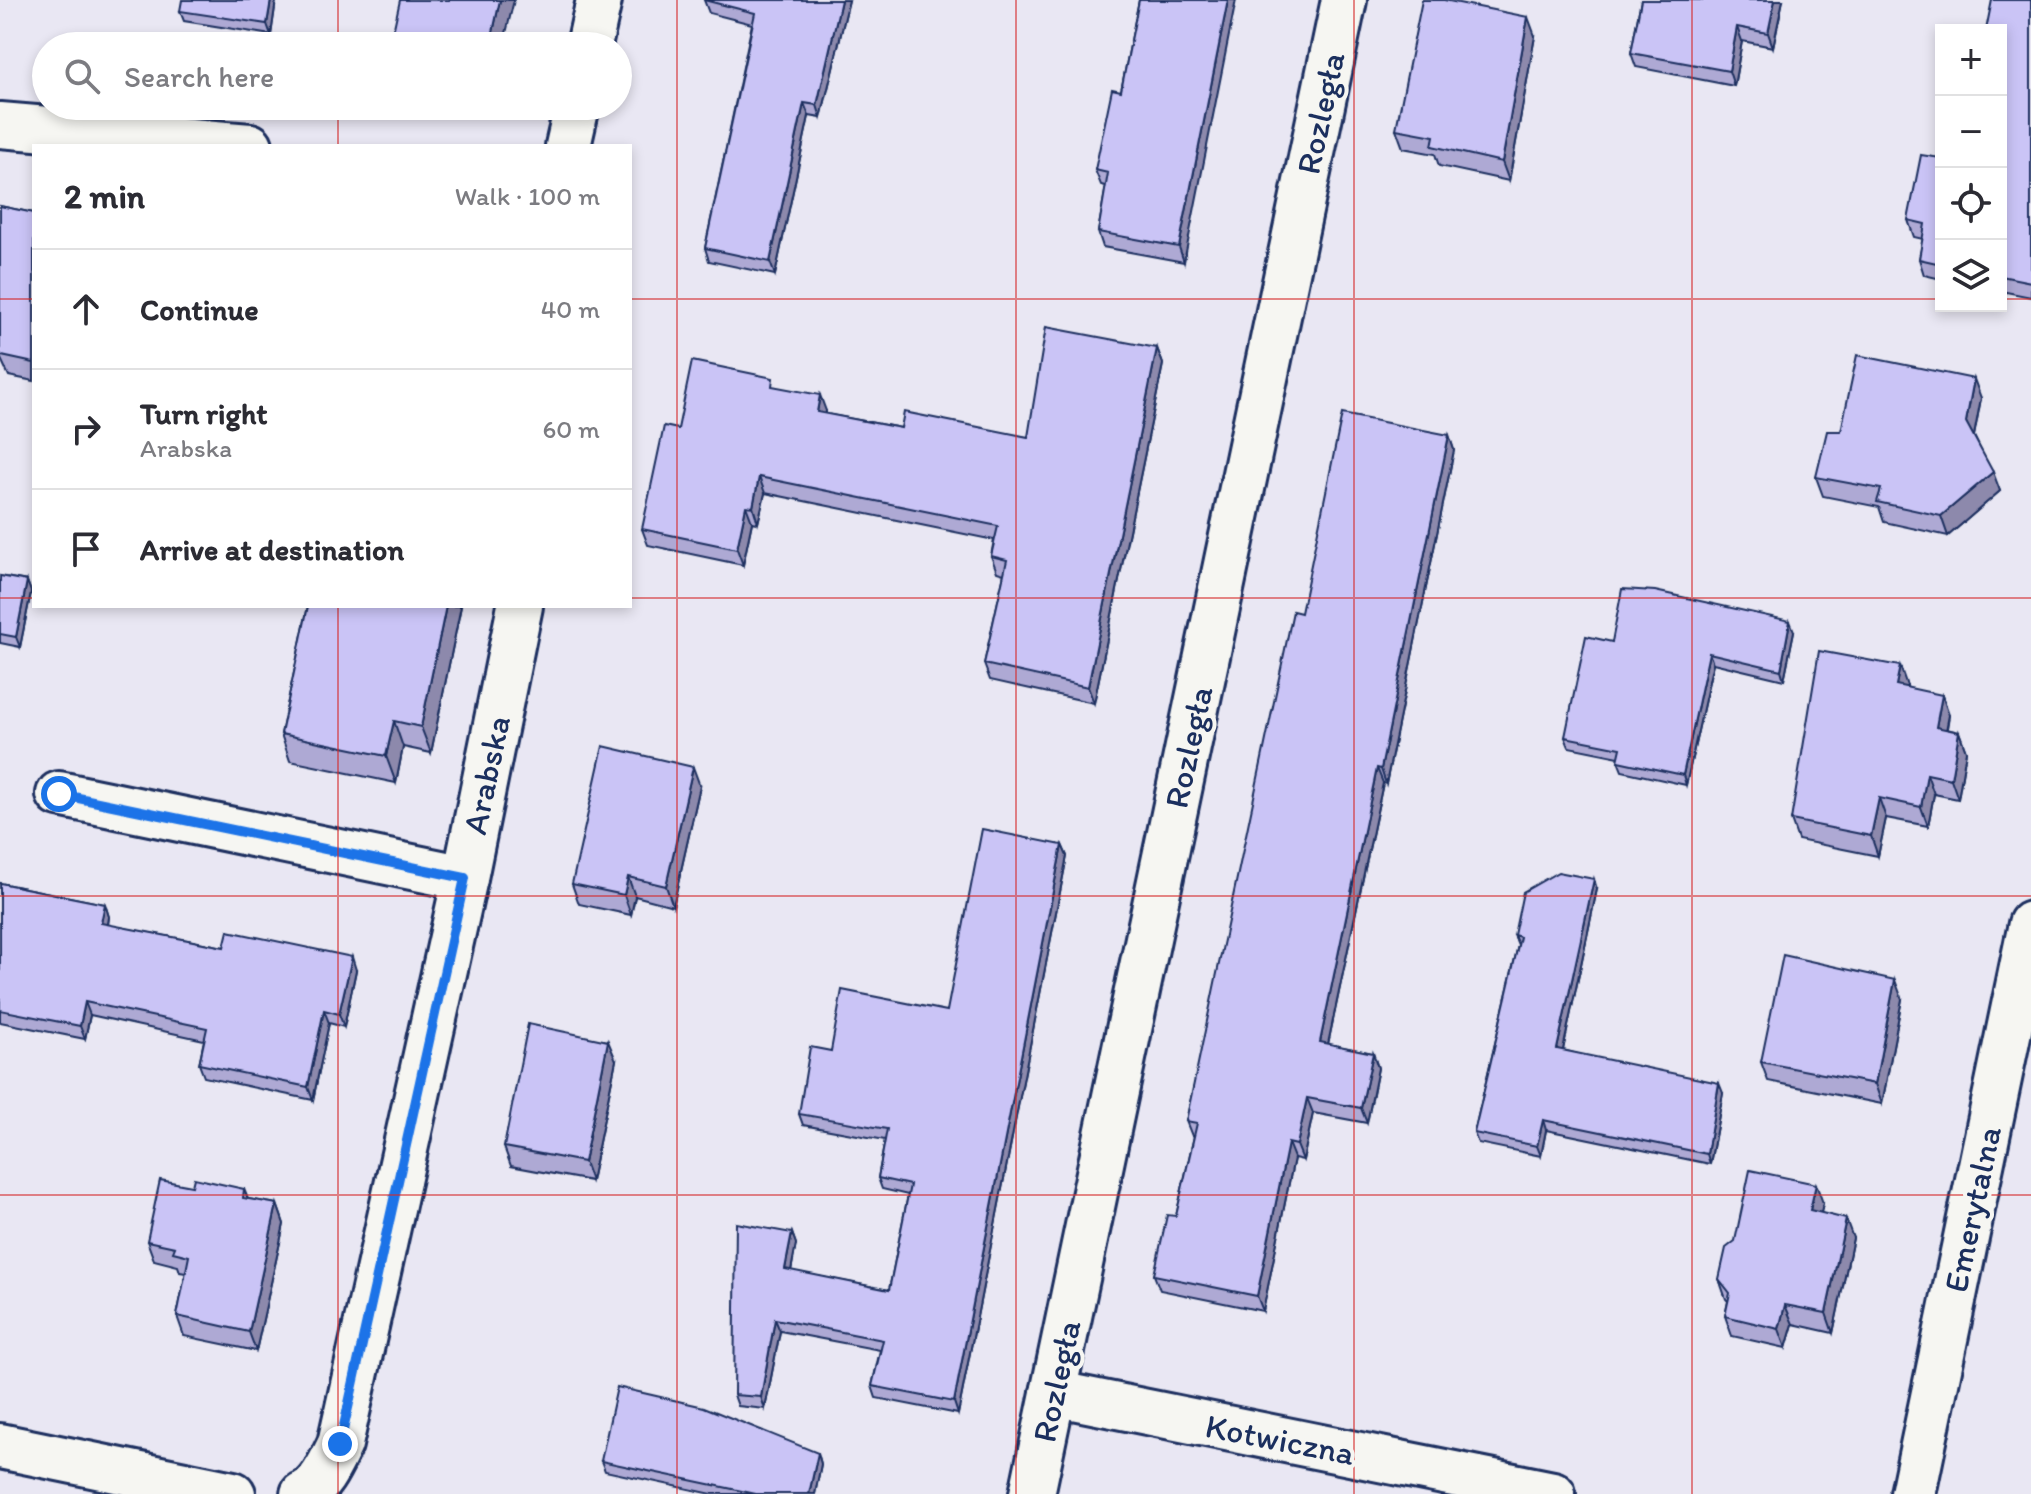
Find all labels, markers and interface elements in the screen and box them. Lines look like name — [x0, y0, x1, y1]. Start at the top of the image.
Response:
map controls — [1935, 24, 2007, 312]
button: + — [1935, 24, 2007, 96]
search box — [32, 32, 632, 120]
street label: Rozległa — [1288, 48, 1353, 178]
icon: search — [60, 54, 104, 98]
text: Search here — [124, 58, 274, 95]
button: − — [1935, 96, 2007, 168]
button: locate — [1935, 168, 2007, 240]
text: 2 min — [64, 176, 145, 217]
text: Walk · 100 m — [455, 180, 600, 212]
button: layers — [1935, 240, 2007, 312]
icon: ahead — [64, 287, 108, 331]
text: Continue — [140, 291, 259, 328]
text: 40 m — [541, 293, 600, 325]
text: Turn right — [140, 395, 268, 432]
icon: right — [64, 407, 108, 451]
text: 60 m — [543, 413, 600, 445]
text: Arabska — [140, 432, 232, 464]
icon: arrive — [64, 527, 108, 571]
text: Arrive at destination — [140, 531, 404, 568]
street label: Rozległa — [1156, 682, 1221, 812]
street label: Arabska — [454, 712, 519, 838]
route start — [41, 776, 77, 812]
street label: Emerytalna — [1935, 1122, 2010, 1296]
street label: Rozległa — [1024, 1316, 1089, 1446]
street label: Kotwiczna — [1202, 1405, 1358, 1474]
route end — [322, 1426, 358, 1462]

